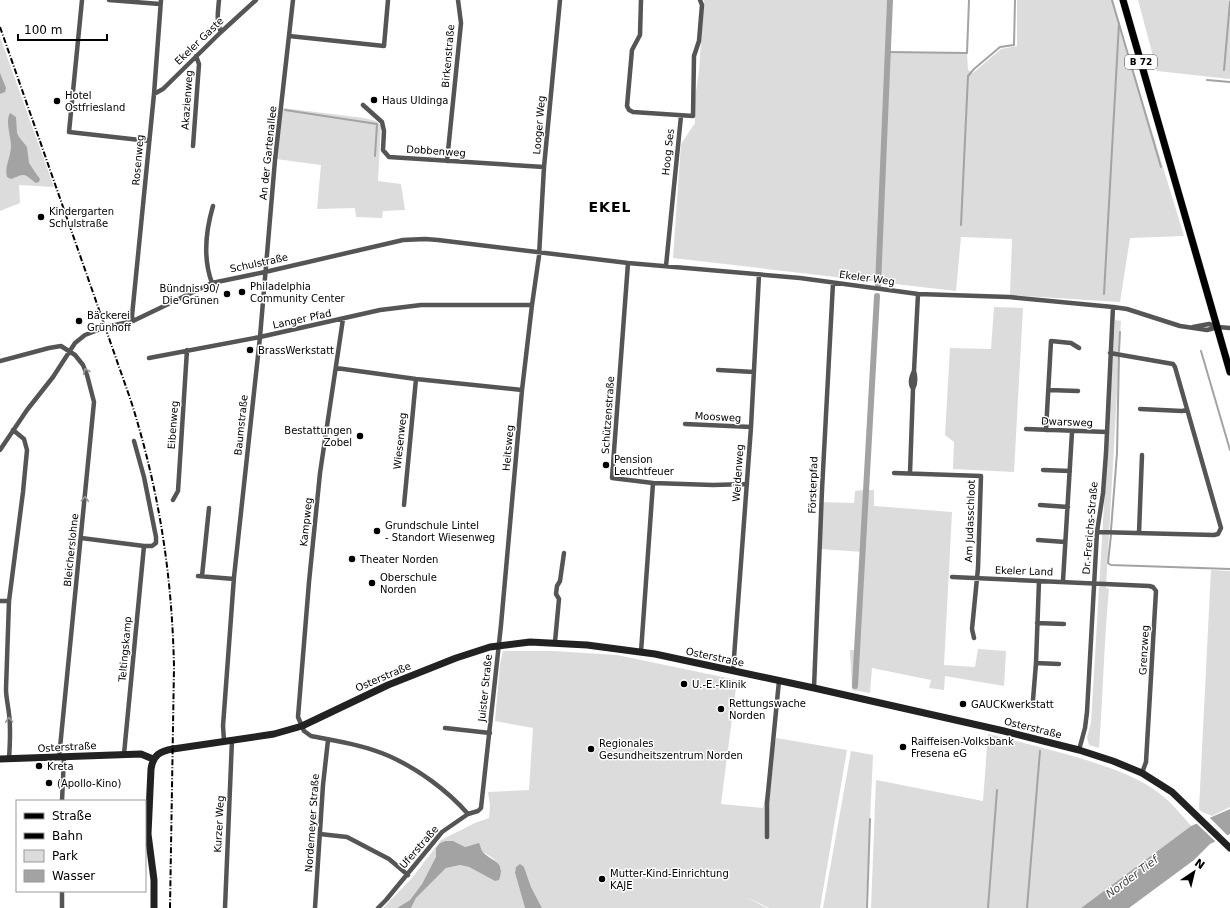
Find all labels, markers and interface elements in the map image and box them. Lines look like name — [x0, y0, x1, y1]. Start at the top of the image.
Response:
street label: Ekeler Gaste — [172, 15, 226, 67]
scale bar — [18, 16, 107, 42]
text: 100 m — [24, 23, 62, 37]
street label: Birkenstraße — [440, 24, 456, 88]
road number: B 72 — [1125, 55, 1157, 69]
street label: Akazienweg — [179, 70, 195, 130]
place label: Hotel Ostfriesland — [65, 90, 125, 113]
marker: Haus Uldinga — [369, 95, 379, 105]
place label: Haus Uldinga — [382, 95, 448, 106]
street label: Looger Weg — [531, 95, 547, 155]
marker: Hotel Ostfriesland — [52, 96, 62, 106]
street label: An der Gartenallee — [258, 105, 278, 201]
street label: Hoog Ses — [660, 128, 676, 176]
street label: Rosenweg — [130, 134, 146, 186]
street label: Dobbenweg — [406, 143, 466, 159]
district label: EKEL — [589, 199, 631, 215]
place label: Kindergarten Schulstraße — [49, 206, 114, 229]
marker: Kindergarten Schulstraße — [36, 212, 46, 222]
street label: Schulstraße — [229, 251, 289, 275]
street label: Ekeler Weg — [839, 269, 895, 287]
place label: Philadelphia Community Center — [250, 281, 346, 304]
place label: Bündnis 90/ Die Grünen — [160, 283, 220, 306]
marker: Philadelphia Community Center — [237, 287, 247, 297]
marker: Bündnis 90/ Die Grünen — [222, 289, 232, 299]
street label: Langer Pfad — [272, 307, 332, 331]
place label: Bäckerei Grünhoff — [87, 310, 132, 333]
marker: Bäckerei Grünhoff — [74, 316, 84, 326]
marker: BrassWerkstatt — [245, 345, 255, 355]
place label: BrassWerkstatt — [258, 345, 334, 356]
one-way arrow — [82, 368, 90, 375]
street label: Schützenstraße — [600, 376, 616, 454]
street label: Baumstraße — [232, 394, 250, 456]
street label: Eibenweg — [166, 400, 180, 450]
street label: Moosweg — [694, 410, 742, 424]
street label: Wiesenweg — [392, 412, 408, 470]
street label: Dwarsweg — [1041, 416, 1093, 428]
street label: Heitsweg — [501, 424, 515, 472]
place label: Bestattungen Zobel — [284, 425, 352, 448]
marker: Bestattungen Zobel — [355, 431, 365, 441]
street label: Weidenweg — [730, 444, 746, 502]
place label: Pension Leuchtfeuer — [614, 454, 675, 477]
street label: Försterpfad — [807, 456, 819, 514]
marker: Pension Leuchtfeuer — [601, 460, 611, 470]
street label: Am Judasschloot — [963, 479, 977, 563]
street label: Dr.-Frerichs-Straße — [1080, 481, 1100, 575]
one-way arrow — [80, 496, 89, 503]
street label: Kampweg — [298, 497, 314, 547]
street label: Bleicherslohne — [62, 513, 80, 587]
place label: Grundschule Lintel - Standort Wiesenweg — [385, 520, 495, 543]
marker: Grundschule Lintel - Standort Wiesenweg — [372, 526, 382, 536]
marker: Theater Norden — [347, 554, 357, 564]
place label: Theater Norden — [359, 554, 438, 565]
street label: Ekeler Land — [995, 564, 1053, 578]
place label: Oberschule Norden — [380, 572, 437, 595]
marker: Oberschule Norden — [367, 578, 377, 588]
street label: Teltingskamp — [117, 616, 133, 683]
street label: Grenzweg — [1137, 625, 1151, 675]
street label: Osterstraße — [685, 645, 745, 669]
street label: Juister Straße — [476, 654, 494, 723]
street label: Osterstraße — [354, 660, 412, 694]
marker: U.-E.-Klinik — [679, 679, 689, 689]
place label: U.-E.-Klinik — [692, 679, 746, 690]
place label: Rettungswache Norden — [729, 698, 806, 721]
marker: GAUCKwerkstatt — [958, 699, 968, 709]
place label: GAUCKwerkstatt — [971, 699, 1054, 710]
marker: Rettungswache Norden — [716, 704, 726, 714]
street label: Osterstraße — [1003, 716, 1063, 740]
one-way arrow — [5, 717, 14, 723]
place label: Raiffeisen-Volksbank Fresena eG — [911, 736, 1014, 759]
place label: Regionales Gesundheitszentrum Norden — [599, 738, 743, 761]
street label: Osterstraße — [37, 740, 97, 754]
marker: Raiffeisen-Volksbank Fresena eG — [898, 742, 908, 752]
marker: Regionales Gesundheitszentrum Norden — [586, 744, 596, 754]
marker: Kreta — [34, 761, 44, 771]
place label: Kreta — [47, 761, 74, 772]
street label: Norderneyer Straße — [303, 773, 321, 873]
marker: (Apollo-Kino) — [44, 778, 54, 788]
place label: (Apollo-Kino) — [57, 778, 121, 789]
street label: Kurzer Weg — [212, 795, 226, 853]
legend — [16, 800, 146, 892]
text: Straße — [52, 809, 92, 823]
street label: Uferstraße — [397, 823, 441, 871]
text: Bahn — [52, 829, 83, 843]
text: Park — [52, 849, 78, 863]
water label: Norder Tief — [1103, 852, 1162, 901]
north arrow — [1174, 852, 1214, 892]
text: N — [1192, 856, 1207, 872]
place label: Mutter-Kind-Einrichtung KAJE — [610, 868, 729, 891]
text: Wasser — [52, 869, 95, 883]
marker: Mutter-Kind-Einrichtung KAJE — [597, 874, 607, 884]

